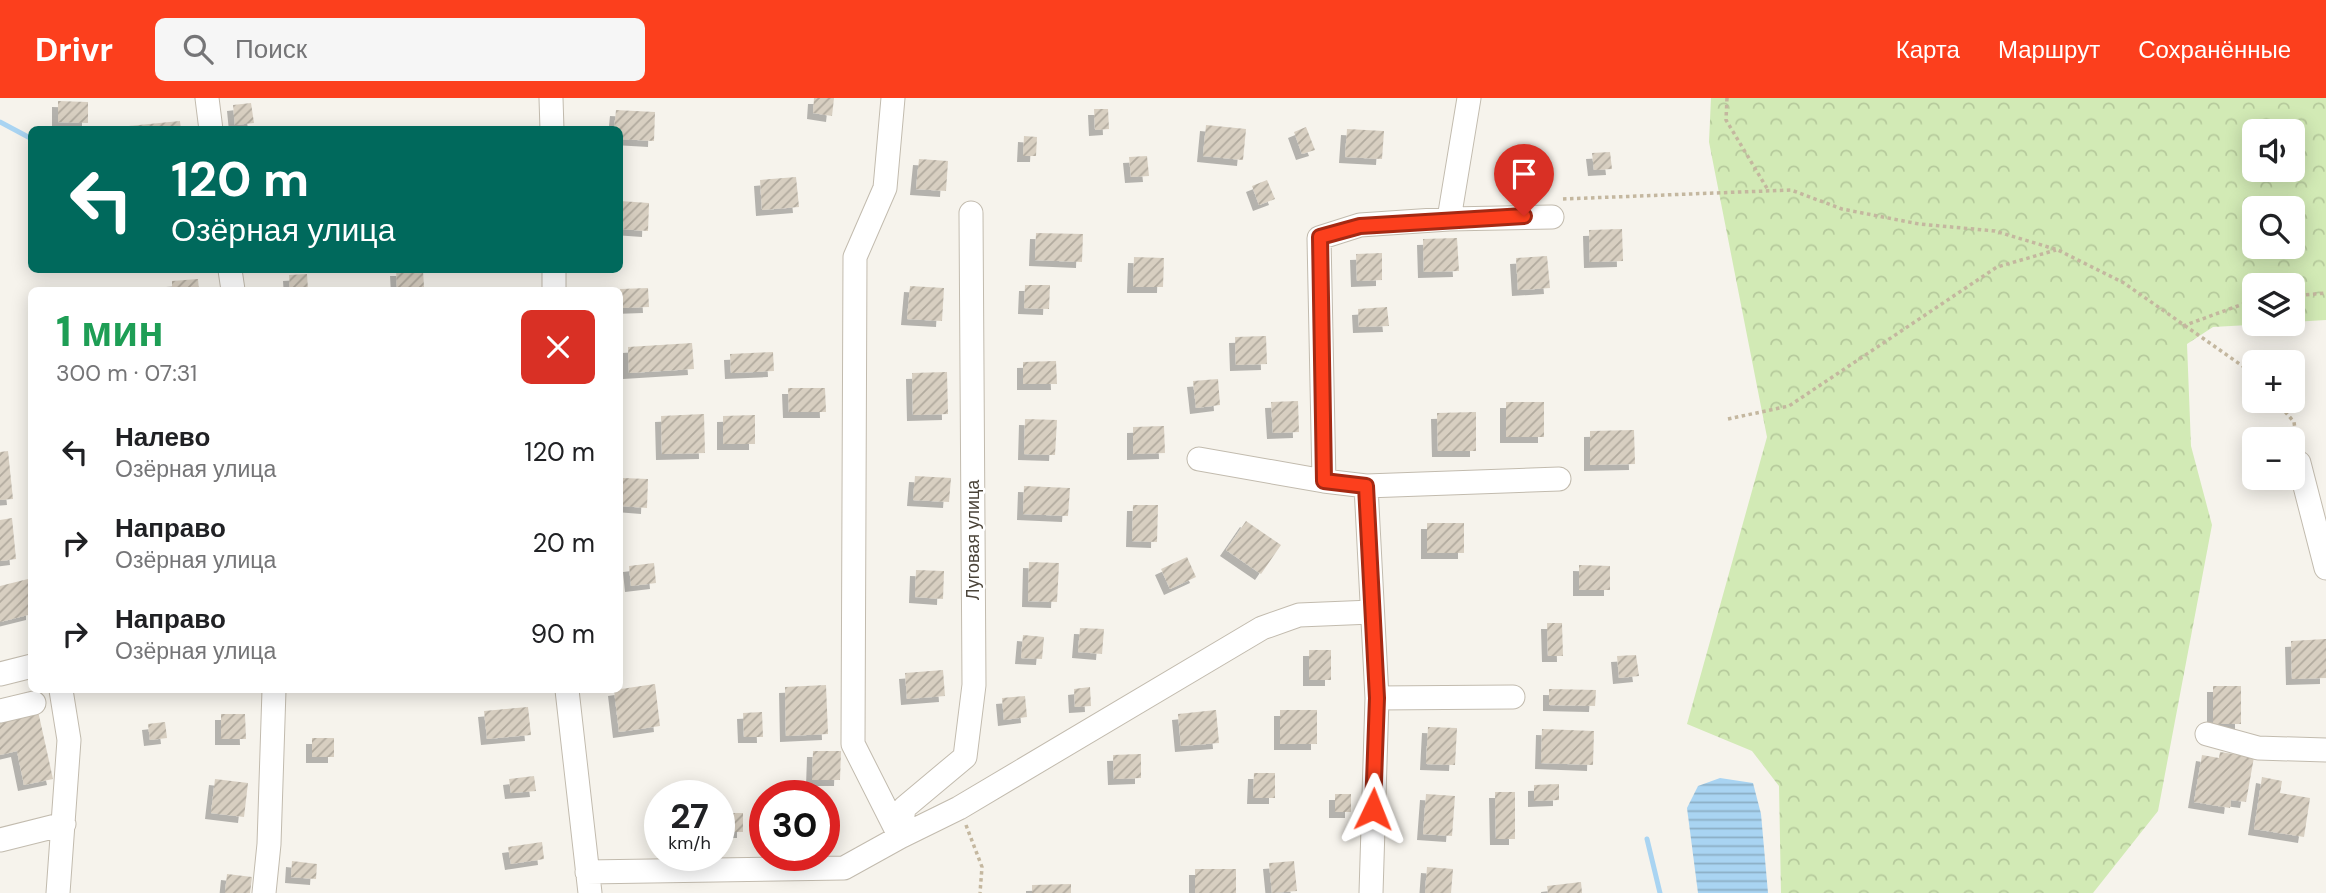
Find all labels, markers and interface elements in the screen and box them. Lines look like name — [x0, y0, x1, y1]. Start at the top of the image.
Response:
search box — [155, 18, 645, 81]
text: Drivr — [35, 28, 113, 71]
icon: search — [179, 30, 217, 68]
text: Поиск — [235, 32, 307, 66]
text: Карта — [1896, 34, 1960, 65]
text: Маршрут — [1998, 34, 2100, 65]
text: Сохранённые — [2138, 34, 2291, 65]
map controls — [2242, 119, 2305, 490]
button: sound — [2242, 119, 2305, 182]
pin — [1494, 144, 1554, 216]
text: 120 m — [171, 147, 309, 211]
icon: left — [56, 154, 147, 245]
icon: arrive — [1505, 155, 1543, 193]
button: search — [2242, 196, 2305, 259]
text: Озёрная улица — [171, 209, 395, 251]
button: layers — [2242, 273, 2305, 336]
text: 1 мин — [56, 304, 164, 359]
button: close — [521, 310, 595, 384]
button: + — [2242, 350, 2305, 413]
text: 300 m · 07:31 — [56, 358, 197, 388]
text: Налево — [115, 420, 210, 454]
button: − — [2242, 427, 2305, 490]
icon: left — [56, 433, 94, 471]
text: 120 m — [524, 435, 595, 469]
text: Озёрная улица — [115, 454, 276, 484]
street label: Луговая улица — [961, 479, 985, 600]
text: Направо — [115, 511, 226, 545]
icon: right — [56, 524, 94, 562]
text: 20 m — [532, 526, 595, 560]
text: Озёрная улица — [115, 545, 276, 575]
text: Направо — [115, 602, 226, 636]
icon: right — [56, 615, 94, 653]
text: 90 m — [531, 617, 595, 651]
text: Озёрная улица — [115, 636, 276, 666]
position arrow — [1336, 772, 1410, 846]
speed limit sign: 30 — [749, 780, 840, 871]
text: 27 — [670, 793, 709, 839]
text: km/h — [668, 831, 711, 855]

